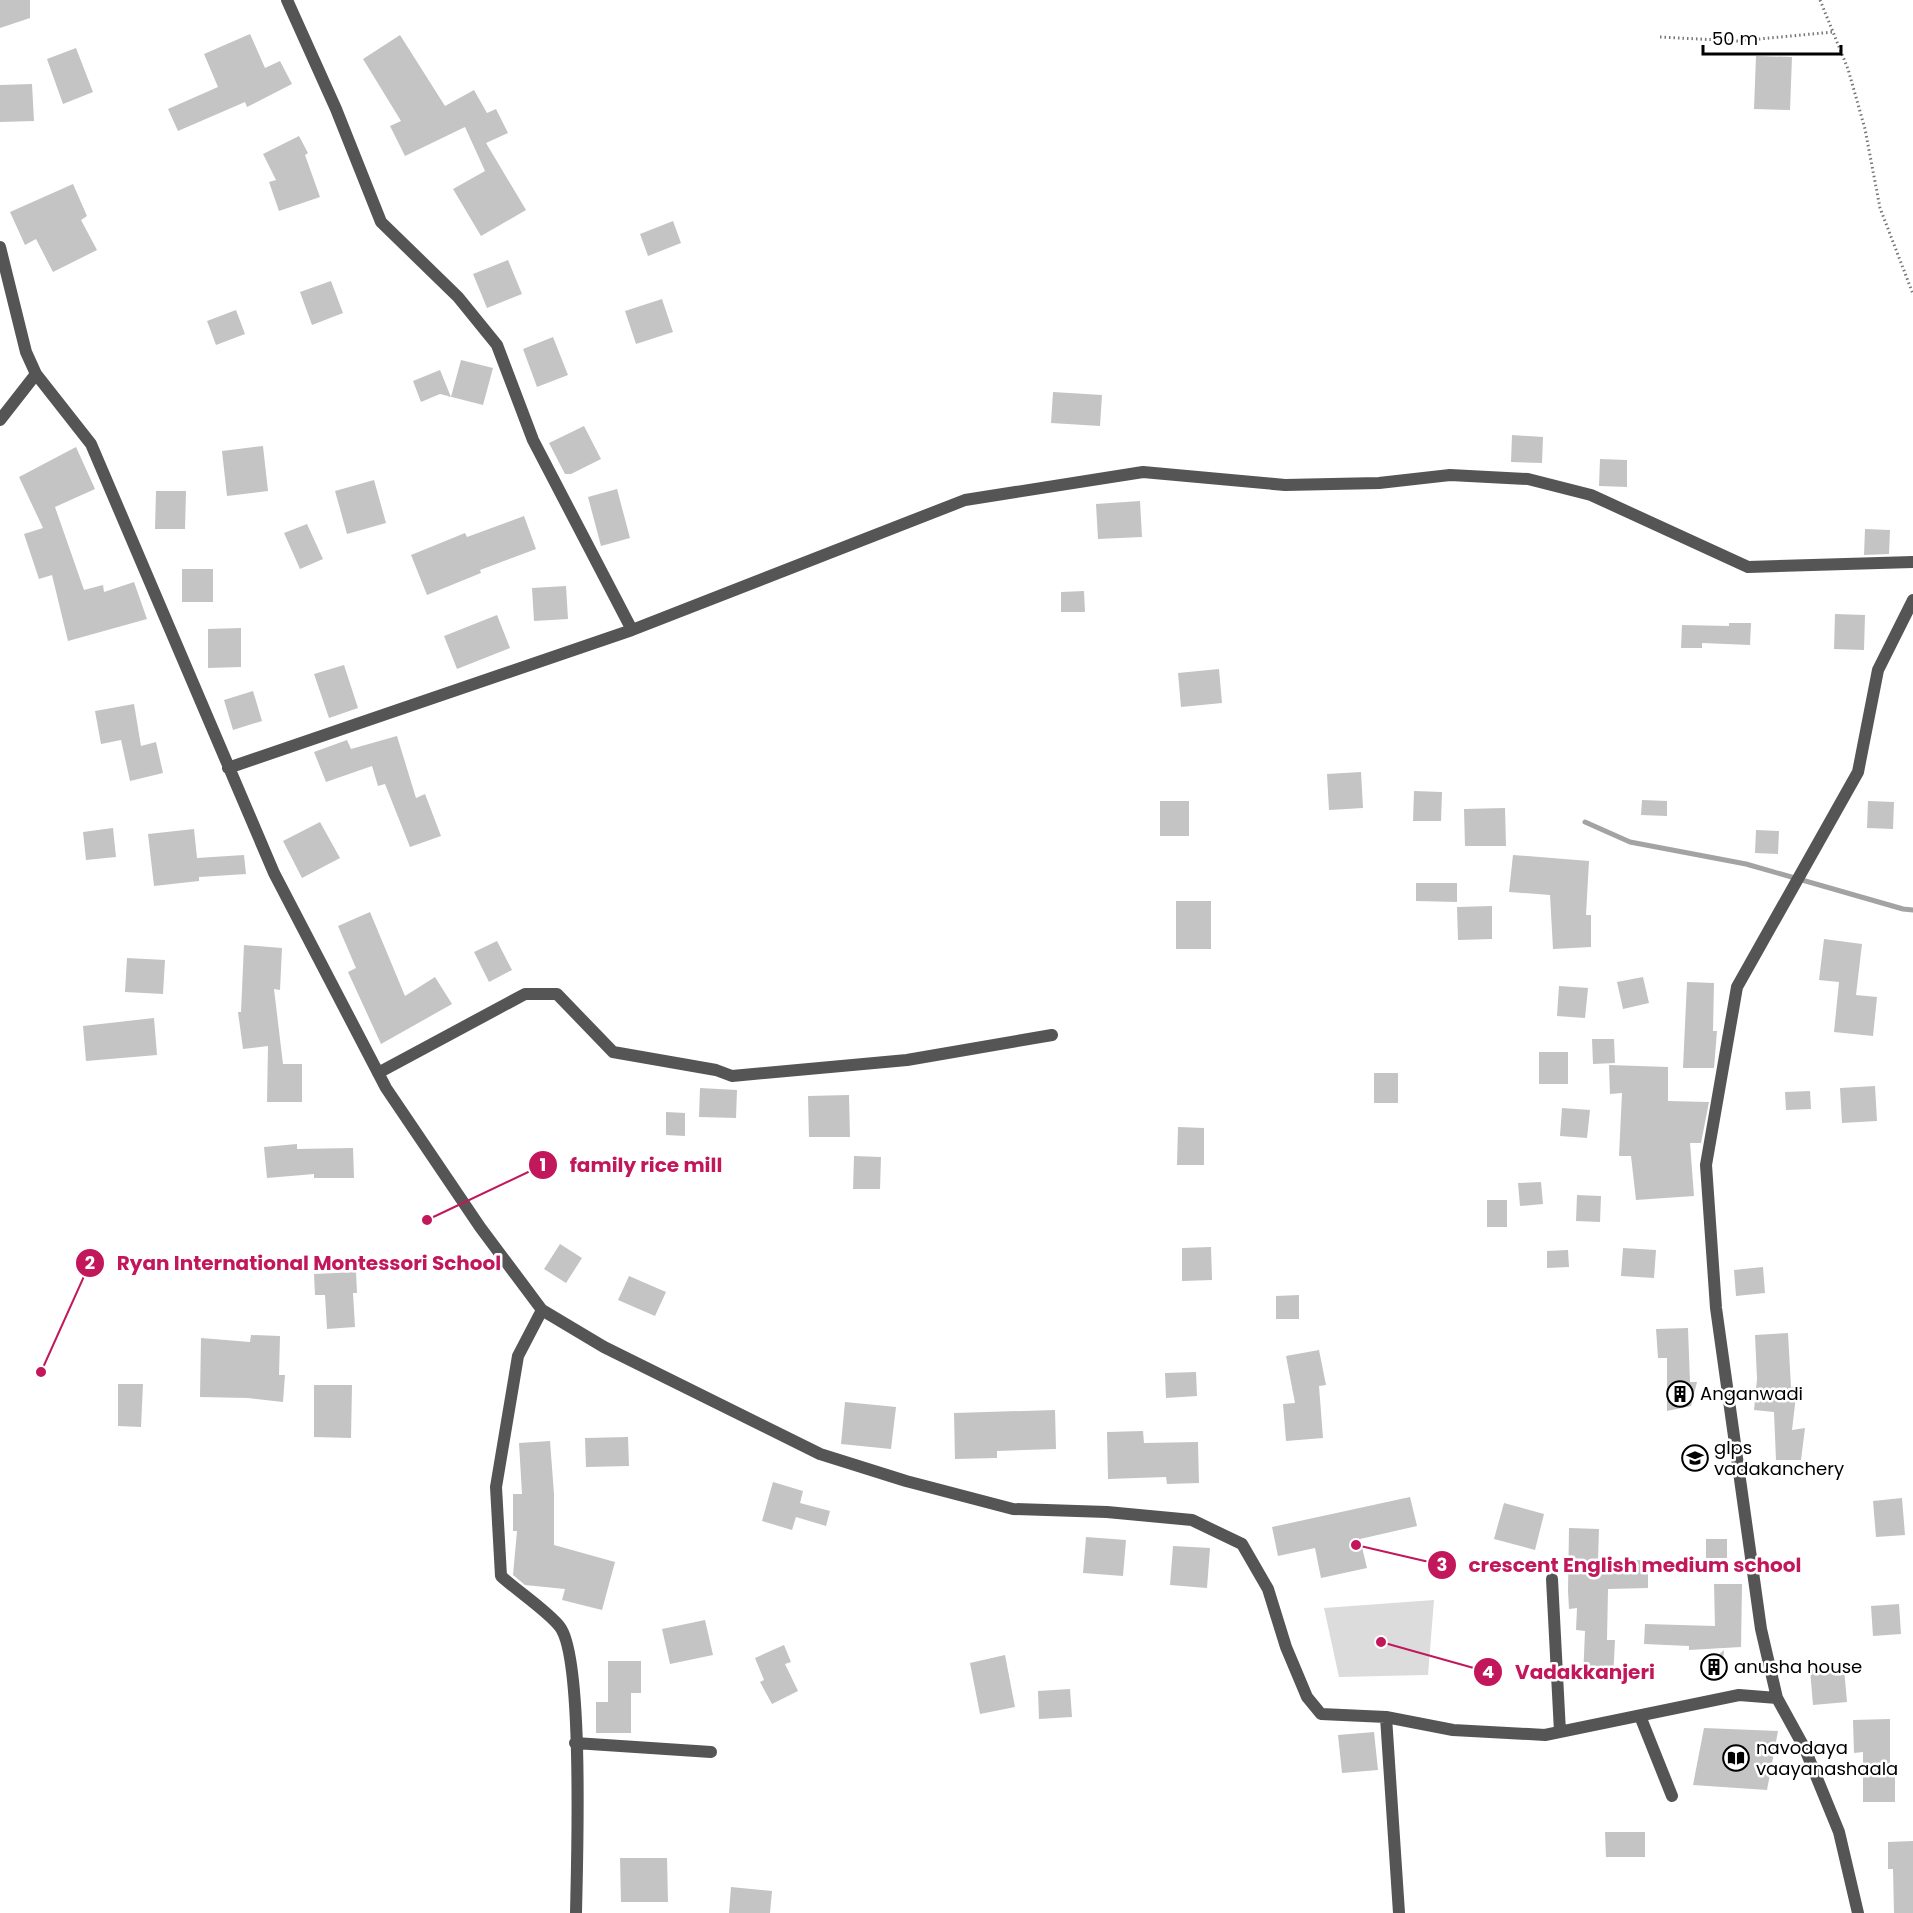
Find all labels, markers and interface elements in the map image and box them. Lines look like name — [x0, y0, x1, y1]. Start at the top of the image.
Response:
scale bar — [1703, 18, 1841, 56]
text: 50 m — [1712, 26, 1758, 51]
callout: family rice mill — [528, 1146, 734, 1184]
text: family rice mill — [570, 1151, 722, 1179]
text: 1 — [540, 1152, 546, 1177]
callout: Ryan International Montessori School — [75, 1244, 514, 1282]
text: Ryan International Montessori School — [117, 1249, 501, 1277]
text: 2 — [85, 1250, 95, 1275]
building icon: Anganwadi — [1665, 1379, 1695, 1409]
place label: Anganwadi — [1700, 1381, 1803, 1406]
place label: glps vadakanchery — [1714, 1435, 1844, 1481]
school or university icon: glps vadakanchery — [1680, 1443, 1710, 1473]
callout: crescent English medium school — [1427, 1546, 1814, 1584]
text: crescent English medium school — [1469, 1551, 1801, 1579]
text: 3 — [1437, 1552, 1447, 1577]
building icon: anusha house — [1699, 1652, 1729, 1682]
callout: Vadakkanjeri — [1473, 1653, 1667, 1691]
place label: anusha house — [1734, 1654, 1862, 1679]
text: Vadakkanjeri — [1515, 1658, 1655, 1686]
text: 4 — [1482, 1659, 1494, 1684]
place label: navodaya vaayanashaala — [1756, 1735, 1898, 1781]
library icon: navodaya vaayanashaala — [1721, 1743, 1751, 1773]

